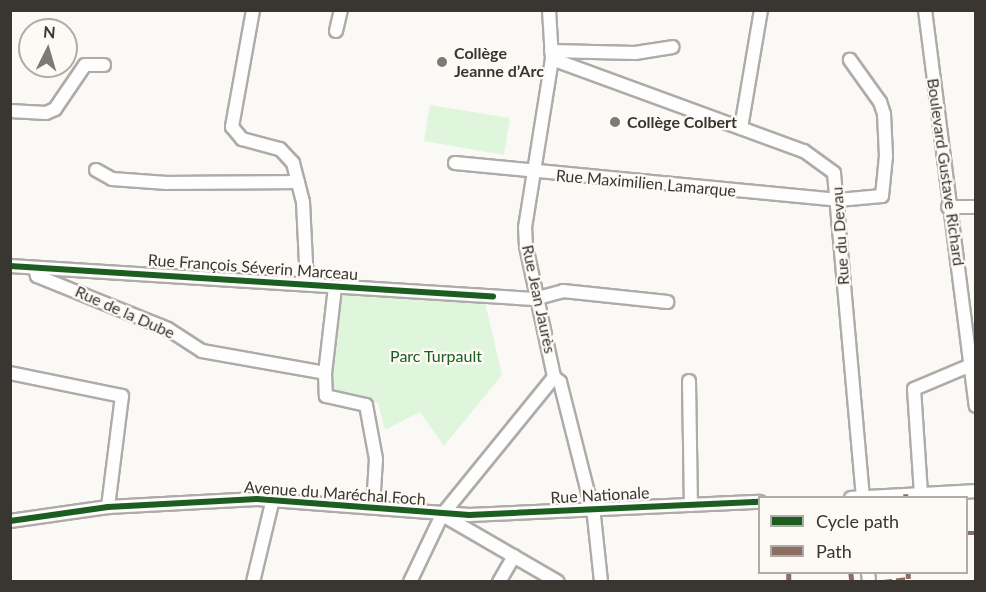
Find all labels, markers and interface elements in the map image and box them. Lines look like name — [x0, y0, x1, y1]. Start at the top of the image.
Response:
north arrow — [18, 18, 78, 78]
text: N — [42, 22, 56, 42]
place label: Collège Jeanne d’Arc — [454, 43, 544, 81]
marker: Collège Jeanne d’Arc — [435, 55, 449, 69]
street label: Boulevard Gustave Richard — [923, 77, 969, 267]
place label: Collège Colbert — [627, 112, 737, 132]
marker: Collège Colbert — [608, 115, 622, 129]
street label: Rue Maximilien Lamarque — [555, 166, 737, 200]
street label: Rue du Devau — [827, 186, 853, 286]
street label: Rue Jean Jaurès — [518, 243, 560, 355]
street label: Rue François Séverin Marceau — [147, 250, 359, 284]
street label: Rue de la Dube — [72, 281, 178, 343]
park label: Parc Turpault — [390, 346, 482, 366]
street label: Avenue du Maréchal Foch — [244, 477, 426, 509]
street label: Rue Nationale — [550, 483, 650, 507]
legend — [758, 496, 968, 574]
text: Cycle path — [816, 510, 899, 532]
text: Path — [816, 540, 852, 562]

